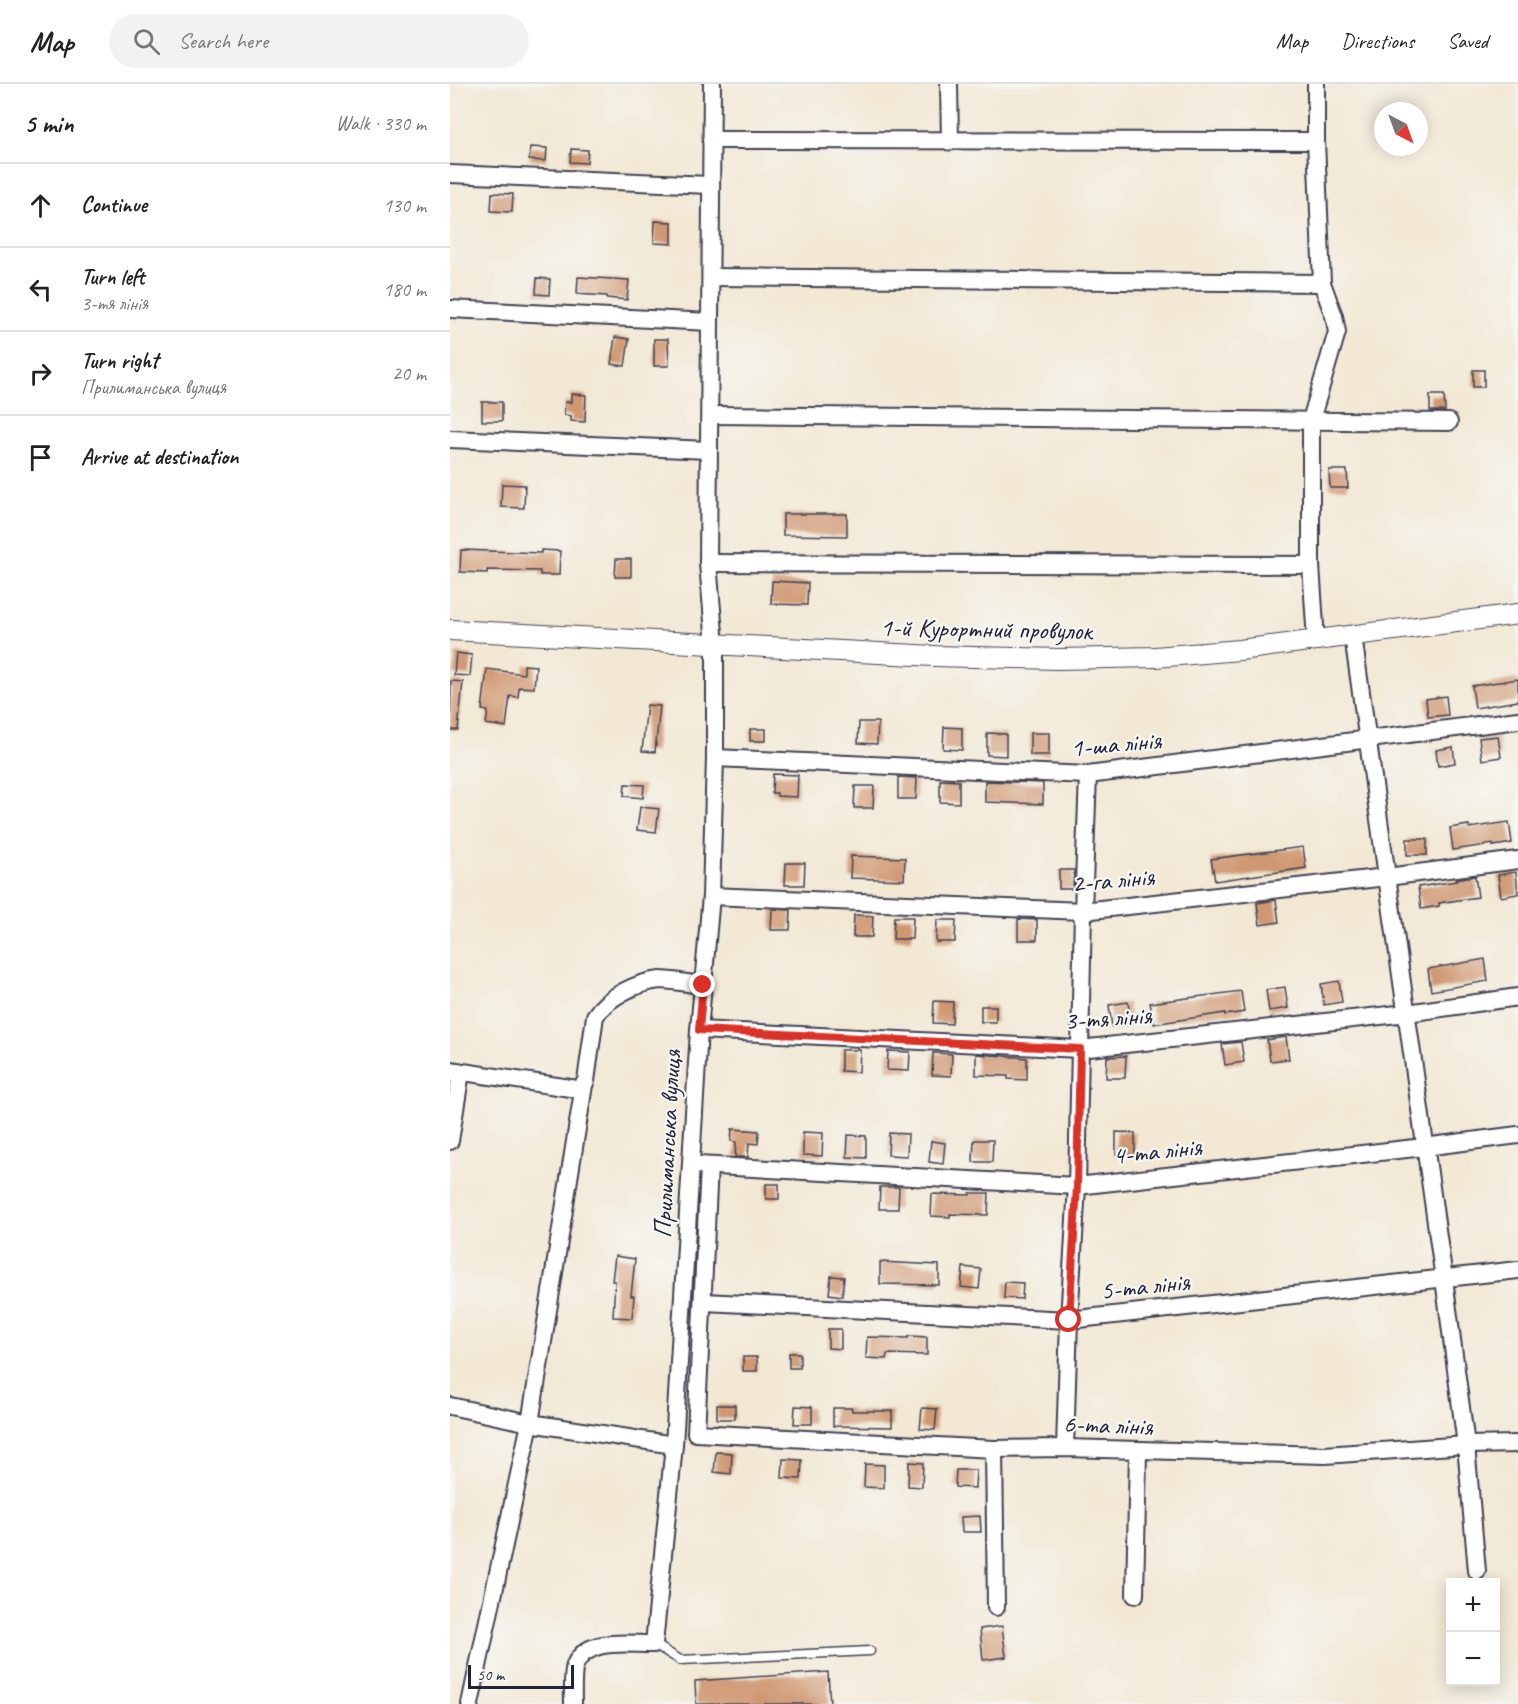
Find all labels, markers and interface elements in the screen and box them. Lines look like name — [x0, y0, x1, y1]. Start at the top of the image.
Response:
search box — [109, 14, 529, 68]
text: Map — [30, 24, 73, 59]
icon: search — [130, 25, 163, 58]
text: Search here — [178, 27, 268, 55]
text: Map — [1276, 28, 1308, 54]
text: Directions — [1341, 28, 1414, 54]
text: Saved — [1447, 28, 1488, 54]
north arrow — [1374, 102, 1428, 156]
text: 5 min — [24, 107, 73, 140]
text: Walk · 330 m — [336, 111, 426, 136]
icon: ahead — [24, 189, 57, 222]
text: Continue — [81, 191, 147, 219]
text: 130 m — [383, 193, 426, 218]
text: Turn left — [81, 263, 145, 291]
icon: left — [24, 273, 57, 306]
text: 180 m — [383, 277, 426, 302]
text: 3-тя лінія — [81, 291, 148, 316]
text: Turn right — [81, 347, 158, 375]
icon: right — [24, 357, 57, 390]
text: 20 m — [392, 361, 426, 386]
text: Прилиманська вулиця — [81, 375, 226, 400]
icon: arrive — [24, 441, 57, 474]
text: Arrive at destination — [81, 443, 238, 471]
street label: 1-й Курортний провулок — [880, 611, 1095, 647]
street label: 1-ша лінія — [1069, 723, 1164, 764]
street label: 2-га лінія — [1070, 860, 1157, 900]
route end — [689, 971, 715, 997]
street label: 3-тя лінія — [1063, 998, 1154, 1038]
street label: Прилиманська вулиця — [646, 1048, 688, 1239]
street label: 4-та лінія — [1111, 1130, 1205, 1172]
street label: 5-та лінія — [1099, 1265, 1193, 1307]
route start — [1055, 1306, 1081, 1332]
street label: 6-та лінія — [1063, 1407, 1155, 1443]
map controls — [1446, 1578, 1500, 1686]
button: + — [1446, 1578, 1500, 1632]
button: − — [1446, 1632, 1500, 1686]
scale bar — [468, 1662, 574, 1690]
text: 50 m — [477, 1665, 504, 1685]

